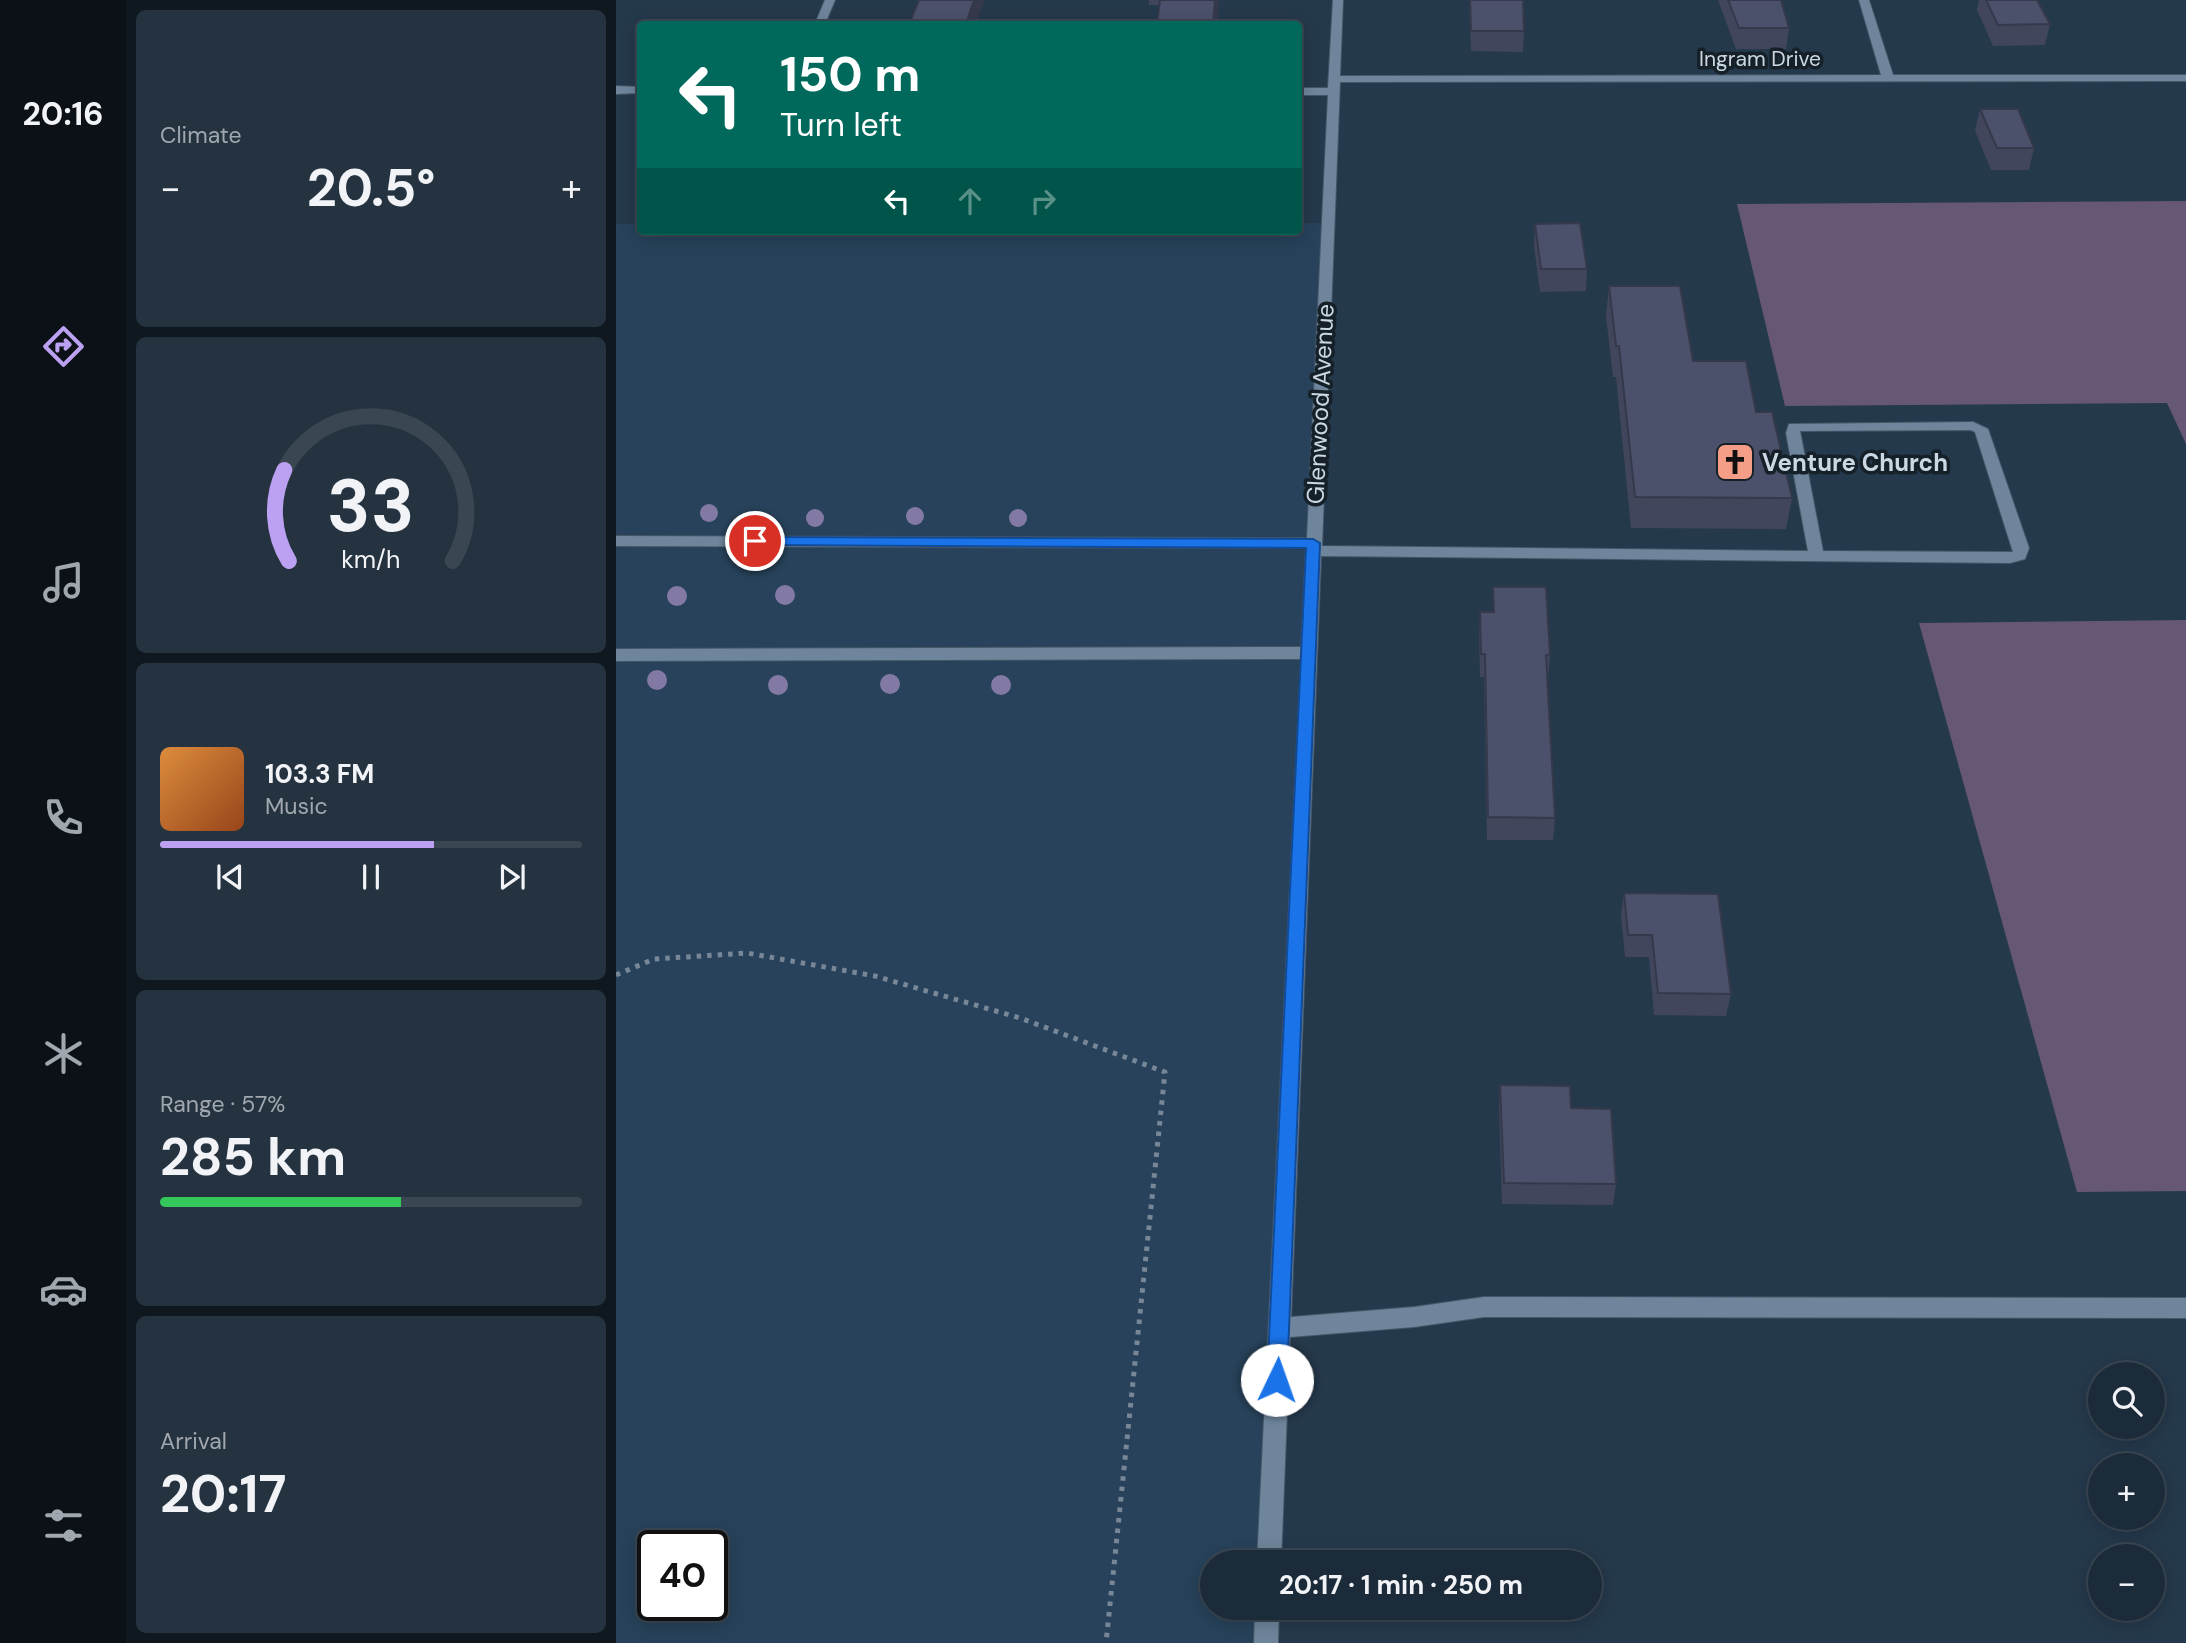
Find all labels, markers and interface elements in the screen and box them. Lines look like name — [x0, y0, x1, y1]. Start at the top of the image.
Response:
text: 150 m — [780, 42, 920, 106]
street label: Ingram Drive — [1699, 45, 1821, 73]
icon: left — [665, 49, 756, 140]
text: 20:16 — [23, 93, 103, 135]
text: Turn left — [780, 104, 902, 146]
text: Climate — [160, 120, 242, 150]
text: 20.5° — [307, 154, 435, 222]
text: − — [160, 163, 181, 213]
text: + — [561, 163, 582, 213]
icon: left — [878, 182, 916, 220]
icon: ahead — [951, 182, 989, 220]
icon: right — [1024, 182, 1062, 220]
street label: Glenwood Avenue — [1299, 303, 1341, 505]
icon: directions — [39, 322, 88, 371]
church icon: Venture Church — [1714, 441, 1756, 483]
place label: Venture Church — [1762, 447, 1948, 478]
text: 33 — [327, 459, 415, 554]
pin — [725, 511, 785, 571]
icon: arrive — [736, 522, 774, 560]
text: km/h — [341, 543, 401, 576]
icon: music — [39, 558, 88, 607]
text: 103.3 FM — [265, 757, 374, 791]
text: Music — [265, 791, 328, 821]
icon: phone — [39, 793, 88, 842]
icon: previous — [211, 858, 249, 896]
icon: pause — [352, 858, 390, 896]
icon: next — [493, 858, 531, 896]
icon: climate — [39, 1029, 88, 1078]
text: Range · 57% — [160, 1089, 285, 1119]
text: 285 km — [160, 1123, 346, 1191]
icon: car — [39, 1265, 88, 1314]
position arrow — [1240, 1343, 1314, 1417]
map controls — [2088, 1362, 2165, 1621]
button: search — [2088, 1362, 2165, 1439]
text: Arrival — [160, 1426, 227, 1456]
button: + — [2088, 1453, 2165, 1530]
text: 20:17 — [160, 1460, 286, 1528]
icon: filters — [39, 1501, 88, 1550]
speed limit sign: 40 — [637, 1530, 728, 1621]
button: − — [2088, 1544, 2165, 1621]
text: 20:17 · 1 min · 250 m — [1279, 1568, 1523, 1602]

